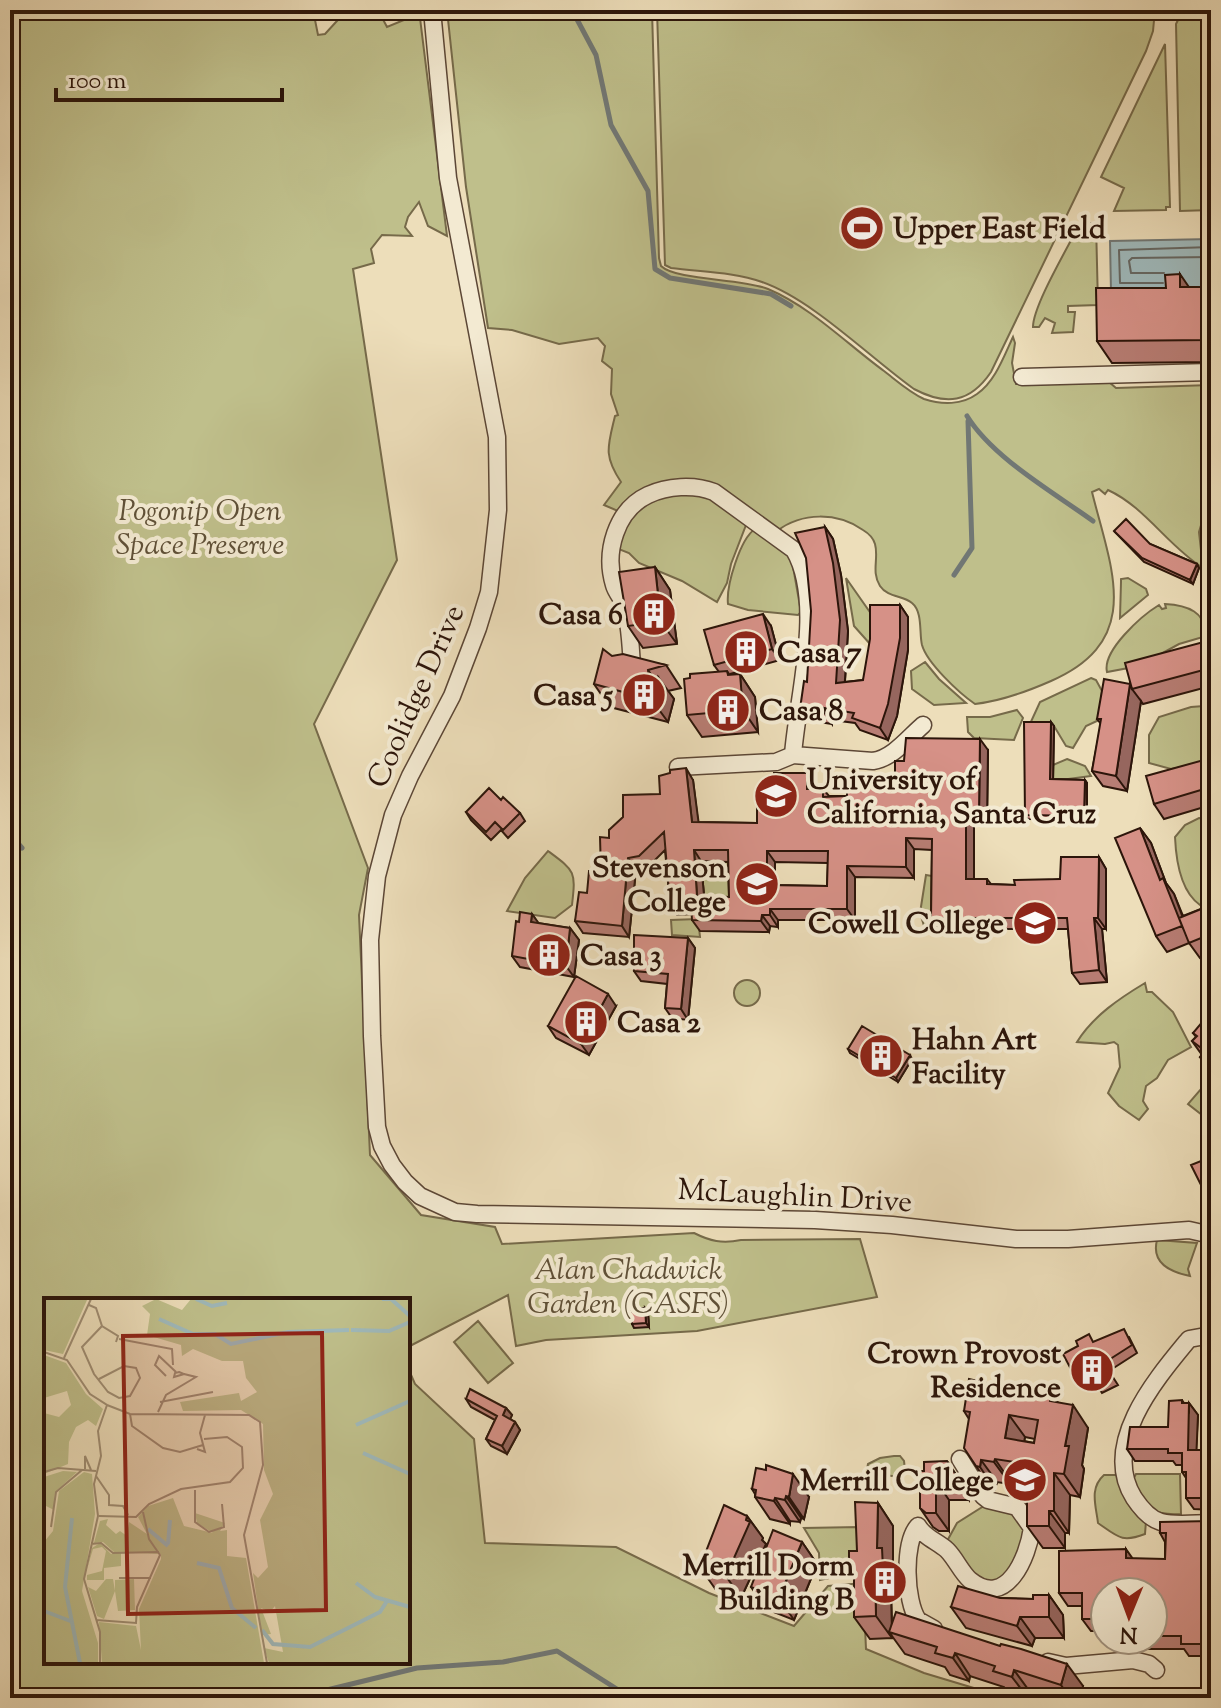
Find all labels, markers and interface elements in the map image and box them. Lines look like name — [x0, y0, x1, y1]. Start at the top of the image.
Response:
scale bar — [56, 52, 282, 102]
text: 100 m — [68, 65, 126, 99]
sports icon: Upper East Field — [838, 204, 886, 252]
place label: Upper East Field — [893, 209, 1106, 252]
park label: Pogonip Open Space Preserve — [116, 491, 284, 568]
building icon: Casa 6 — [630, 590, 678, 638]
place label: Casa 6 — [538, 595, 623, 638]
street label: Coolidge Drive — [358, 599, 477, 795]
building icon: Casa 7 — [722, 628, 770, 676]
place label: Casa 7 — [777, 633, 862, 676]
building icon: Casa 5 — [620, 671, 668, 719]
place label: Casa 5 — [533, 676, 614, 719]
building icon: Casa 8 — [704, 686, 752, 734]
place label: Casa 8 — [759, 691, 844, 734]
place label: University of California, Santa Cruz — [807, 760, 1096, 837]
school or university icon: University of California, Santa Cruz — [752, 772, 800, 820]
place label: Stevenson College — [592, 848, 726, 925]
school or university icon: Stevenson College — [733, 860, 781, 908]
school or university icon: Cowell College — [1011, 899, 1059, 947]
place label: Cowell College — [808, 904, 1004, 947]
building icon: Casa 3 — [525, 931, 573, 979]
place label: Casa 3 — [580, 936, 662, 979]
building icon: Casa 2 — [562, 998, 610, 1046]
place label: Casa 2 — [617, 1003, 701, 1046]
place label: Hahn Art Facility — [912, 1020, 1037, 1097]
building icon: Hahn Art Facility — [857, 1032, 905, 1080]
street label: McLaughlin Drive — [676, 1170, 913, 1225]
park label: Alan Chadwick Garden (CASFS) — [527, 1250, 729, 1327]
inset map — [44, 1298, 410, 1664]
place label: Crown Provost Residence — [867, 1334, 1062, 1411]
building icon: Crown Provost Residence — [1068, 1346, 1116, 1394]
school or university icon: Merrill College — [1001, 1456, 1049, 1504]
place label: Merrill College — [800, 1461, 994, 1504]
place label: Merrill Dorm Building B — [683, 1546, 854, 1623]
building icon: Merrill Dorm Building B — [861, 1558, 909, 1606]
north arrow — [1089, 1576, 1169, 1656]
text: N — [1119, 1617, 1138, 1649]

